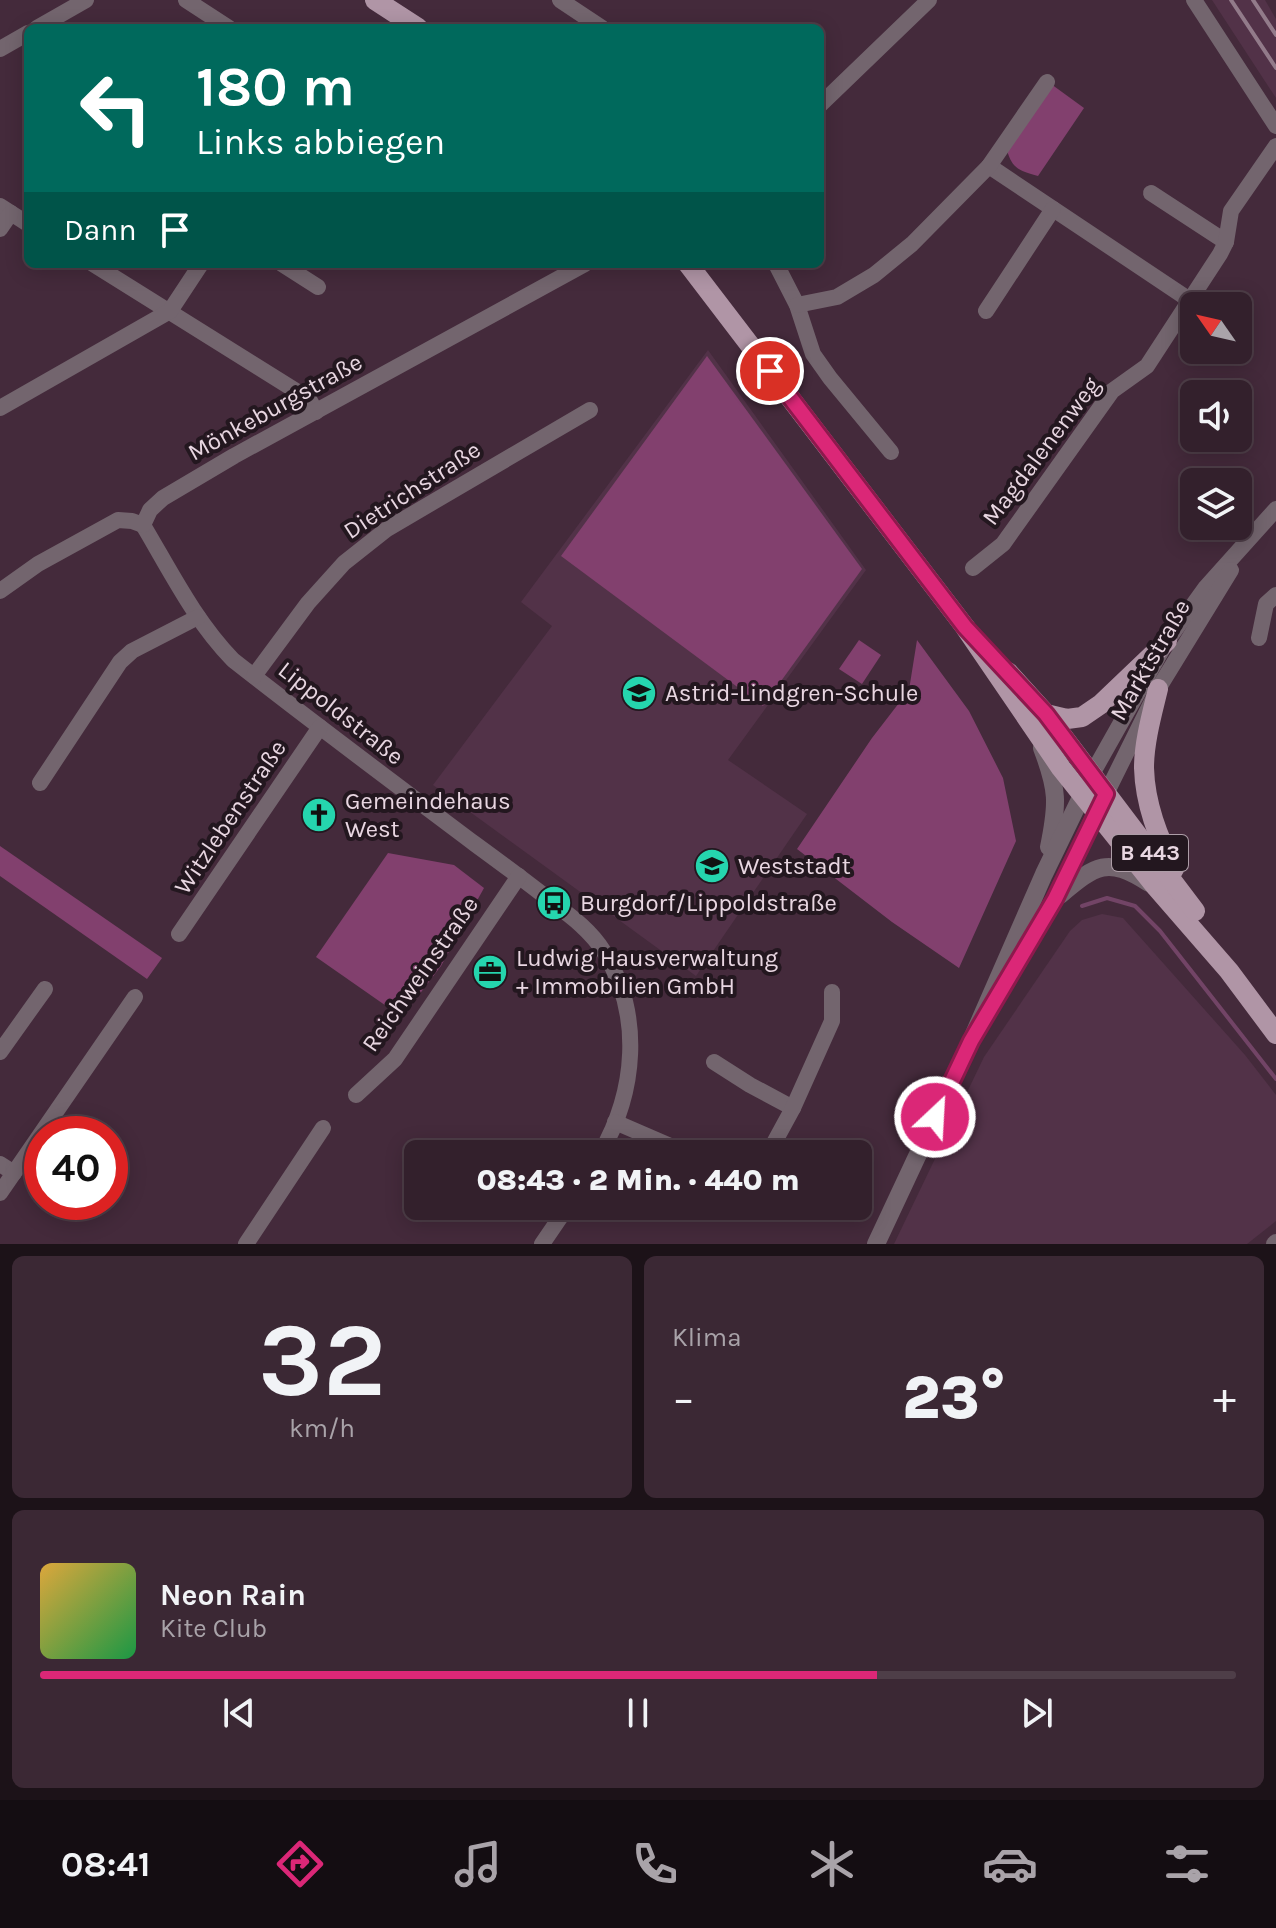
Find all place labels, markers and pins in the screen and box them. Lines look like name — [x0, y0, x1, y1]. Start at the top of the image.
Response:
pin — [736, 337, 804, 405]
school or university icon: Astrid-Lindgren-Schule — [620, 674, 658, 712]
place label: Astrid-Lindgren-Schule — [665, 679, 918, 707]
place label: Gemeindehaus West — [345, 787, 511, 843]
church icon: Gemeindehaus West — [300, 796, 338, 834]
school or university icon: Weststadt — [693, 847, 731, 885]
place label: Weststadt — [738, 852, 851, 880]
bus stop icon: Burgdorf/Lippoldstraße — [535, 884, 573, 922]
place label: Burgdorf/Lippoldstraße — [580, 889, 837, 917]
place label: Ludwig Hausverwaltung + Immobilien GmbH — [516, 944, 779, 1000]
office icon: Ludwig Hausverwaltung + Immobilien GmbH — [471, 953, 509, 991]

